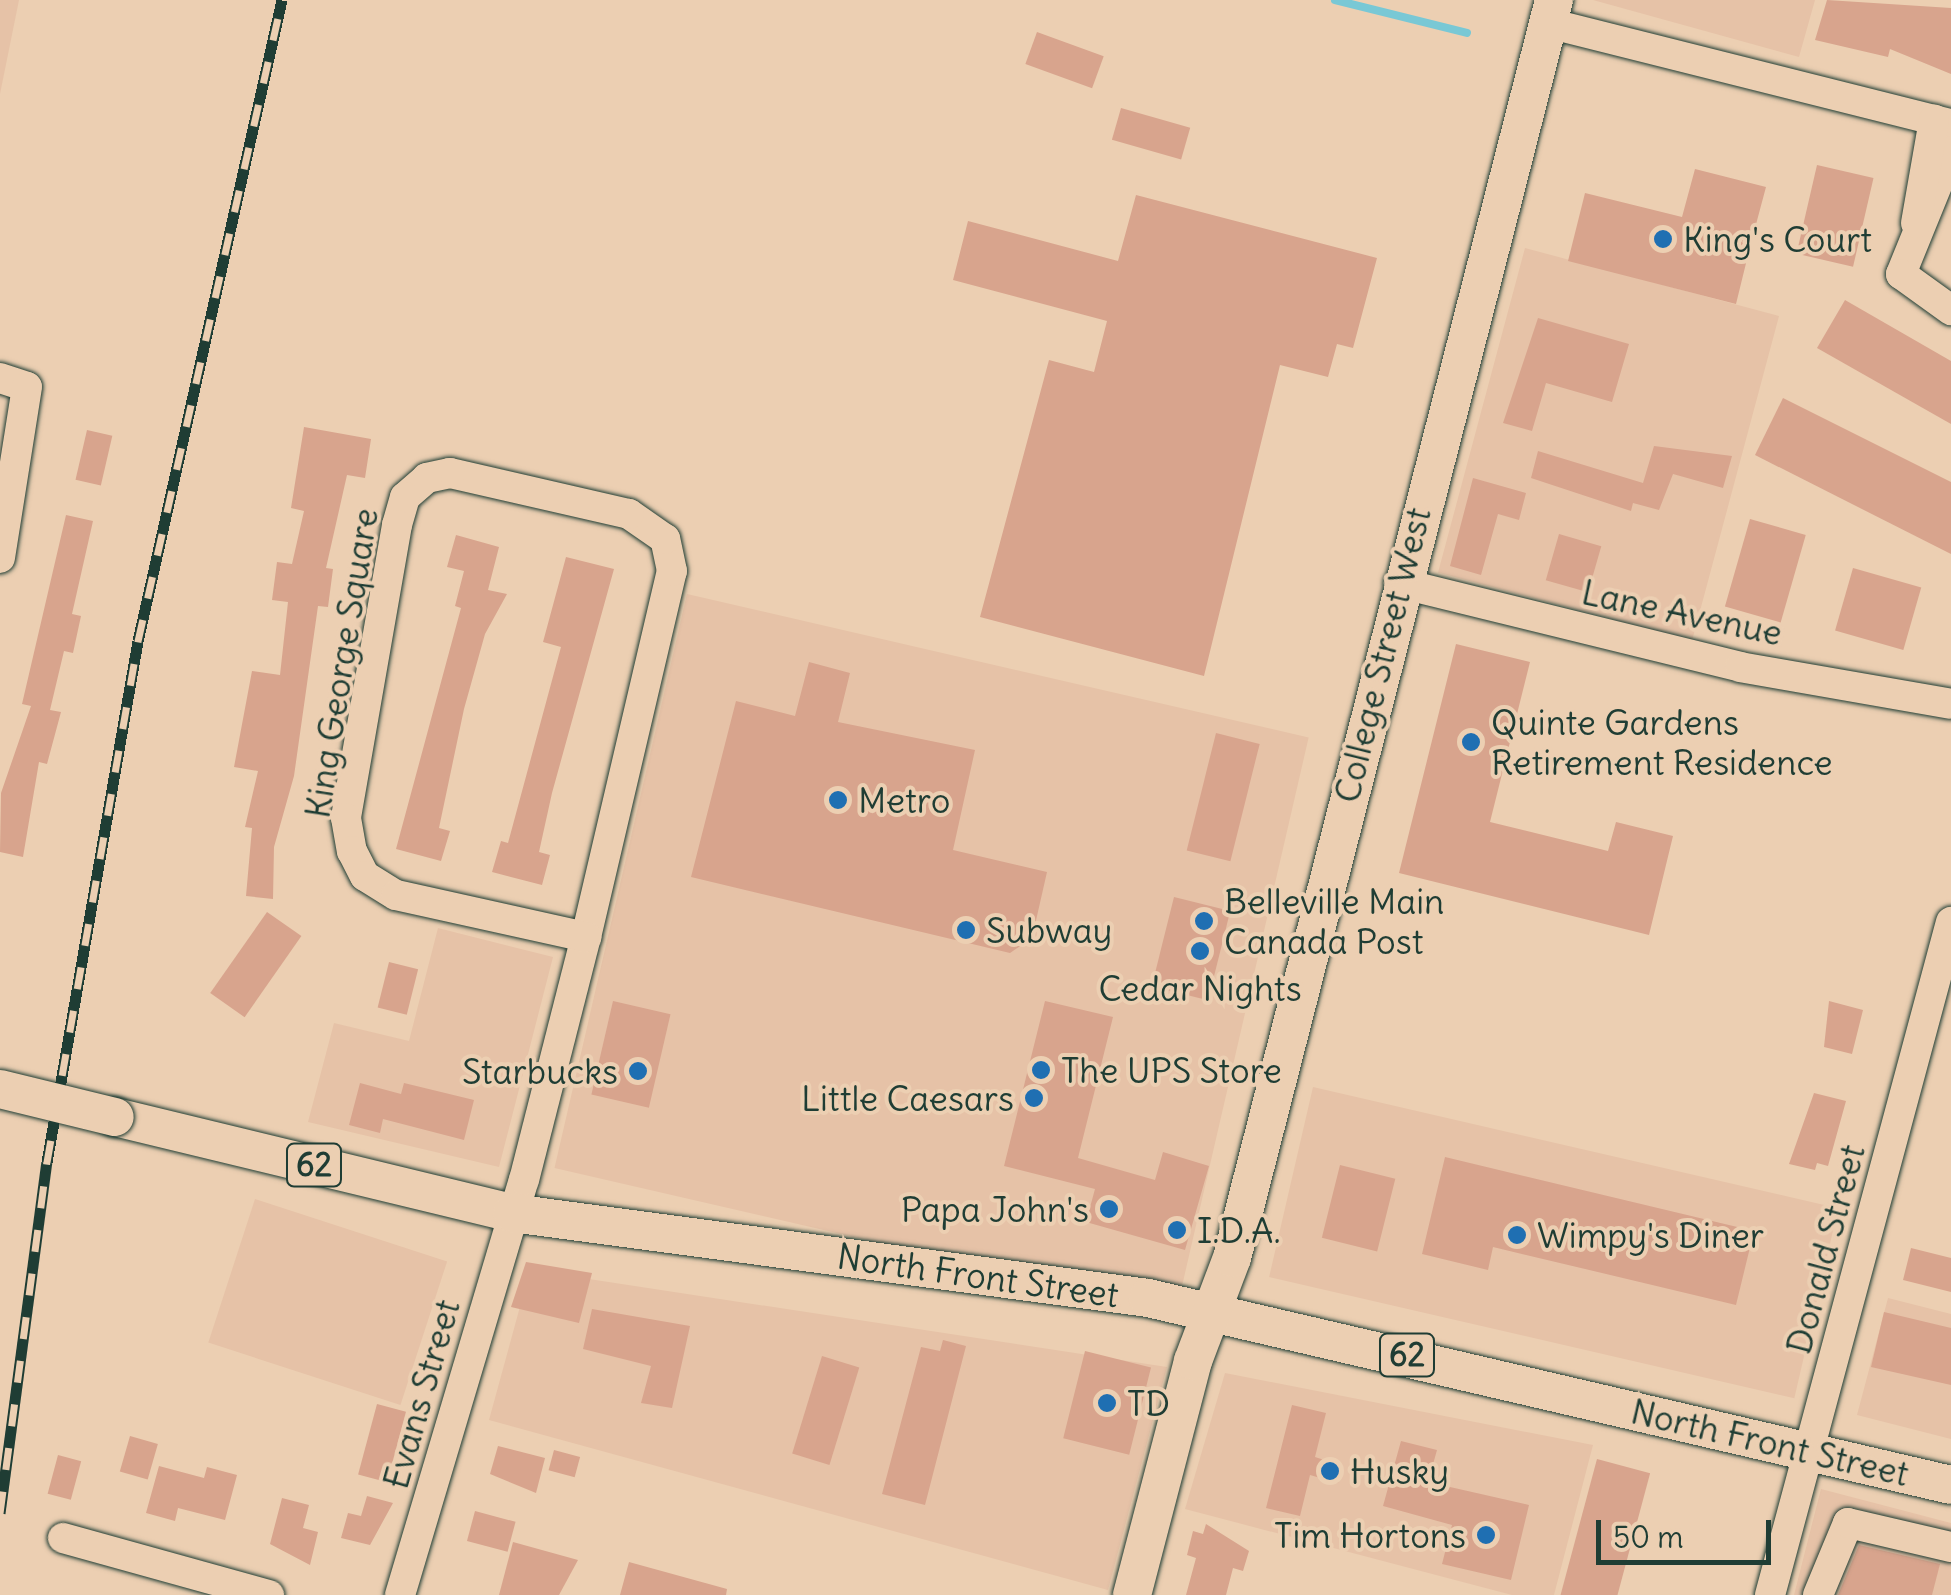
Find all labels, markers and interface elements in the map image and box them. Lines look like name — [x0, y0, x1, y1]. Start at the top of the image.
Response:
place label: King's Court — [1683, 218, 1872, 260]
marker: King's Court — [1652, 228, 1674, 250]
street label: College Street West — [1325, 503, 1439, 807]
street label: King George Square — [296, 505, 386, 821]
street label: Lane Avenue — [1578, 570, 1786, 654]
place label: Quinte Gardens Retirement Residence — [1491, 701, 1832, 783]
marker: Quinte Gardens Retirement Residence — [1460, 731, 1482, 753]
place label: Metro — [858, 779, 950, 821]
marker: Metro — [827, 789, 849, 811]
place label: Belleville Main Canada Post — [1224, 880, 1444, 962]
place label: Subway — [986, 909, 1112, 951]
marker: Belleville Main Canada Post — [1193, 910, 1215, 932]
marker: Subway — [955, 919, 977, 941]
marker: Cedar Nights — [1189, 940, 1211, 962]
place label: Cedar Nights — [1098, 967, 1302, 1009]
place label: The UPS Store — [1061, 1049, 1282, 1091]
place label: Starbucks — [462, 1050, 618, 1092]
marker: The UPS Store — [1030, 1059, 1052, 1081]
marker: Starbucks — [627, 1060, 649, 1082]
place label: Little Caesars — [801, 1077, 1014, 1119]
marker: Little Caesars — [1023, 1087, 1045, 1109]
road number: 62 — [284, 1138, 344, 1192]
street label: Donald Street — [1777, 1140, 1873, 1358]
place label: Papa John's — [901, 1188, 1089, 1230]
marker: Papa John's — [1098, 1198, 1120, 1220]
place label: I.D.A. — [1197, 1209, 1281, 1251]
place label: Wimpy's Diner — [1537, 1214, 1764, 1256]
marker: I.D.A. — [1166, 1219, 1188, 1241]
marker: Wimpy's Diner — [1506, 1224, 1528, 1246]
street label: North Front Street — [835, 1234, 1121, 1316]
street label: Evans Street — [374, 1295, 468, 1493]
road number: 62 — [1377, 1328, 1437, 1382]
place label: TD — [1127, 1382, 1170, 1424]
street label: North Front Street — [1627, 1390, 1913, 1494]
marker: TD — [1096, 1392, 1118, 1414]
place label: Husky — [1350, 1450, 1449, 1492]
marker: Husky — [1319, 1460, 1341, 1482]
scale bar — [1601, 1500, 1776, 1562]
place label: Tim Hortons — [1274, 1514, 1466, 1556]
text: 50 m — [1613, 1518, 1683, 1556]
marker: Tim Hortons — [1475, 1524, 1497, 1546]

